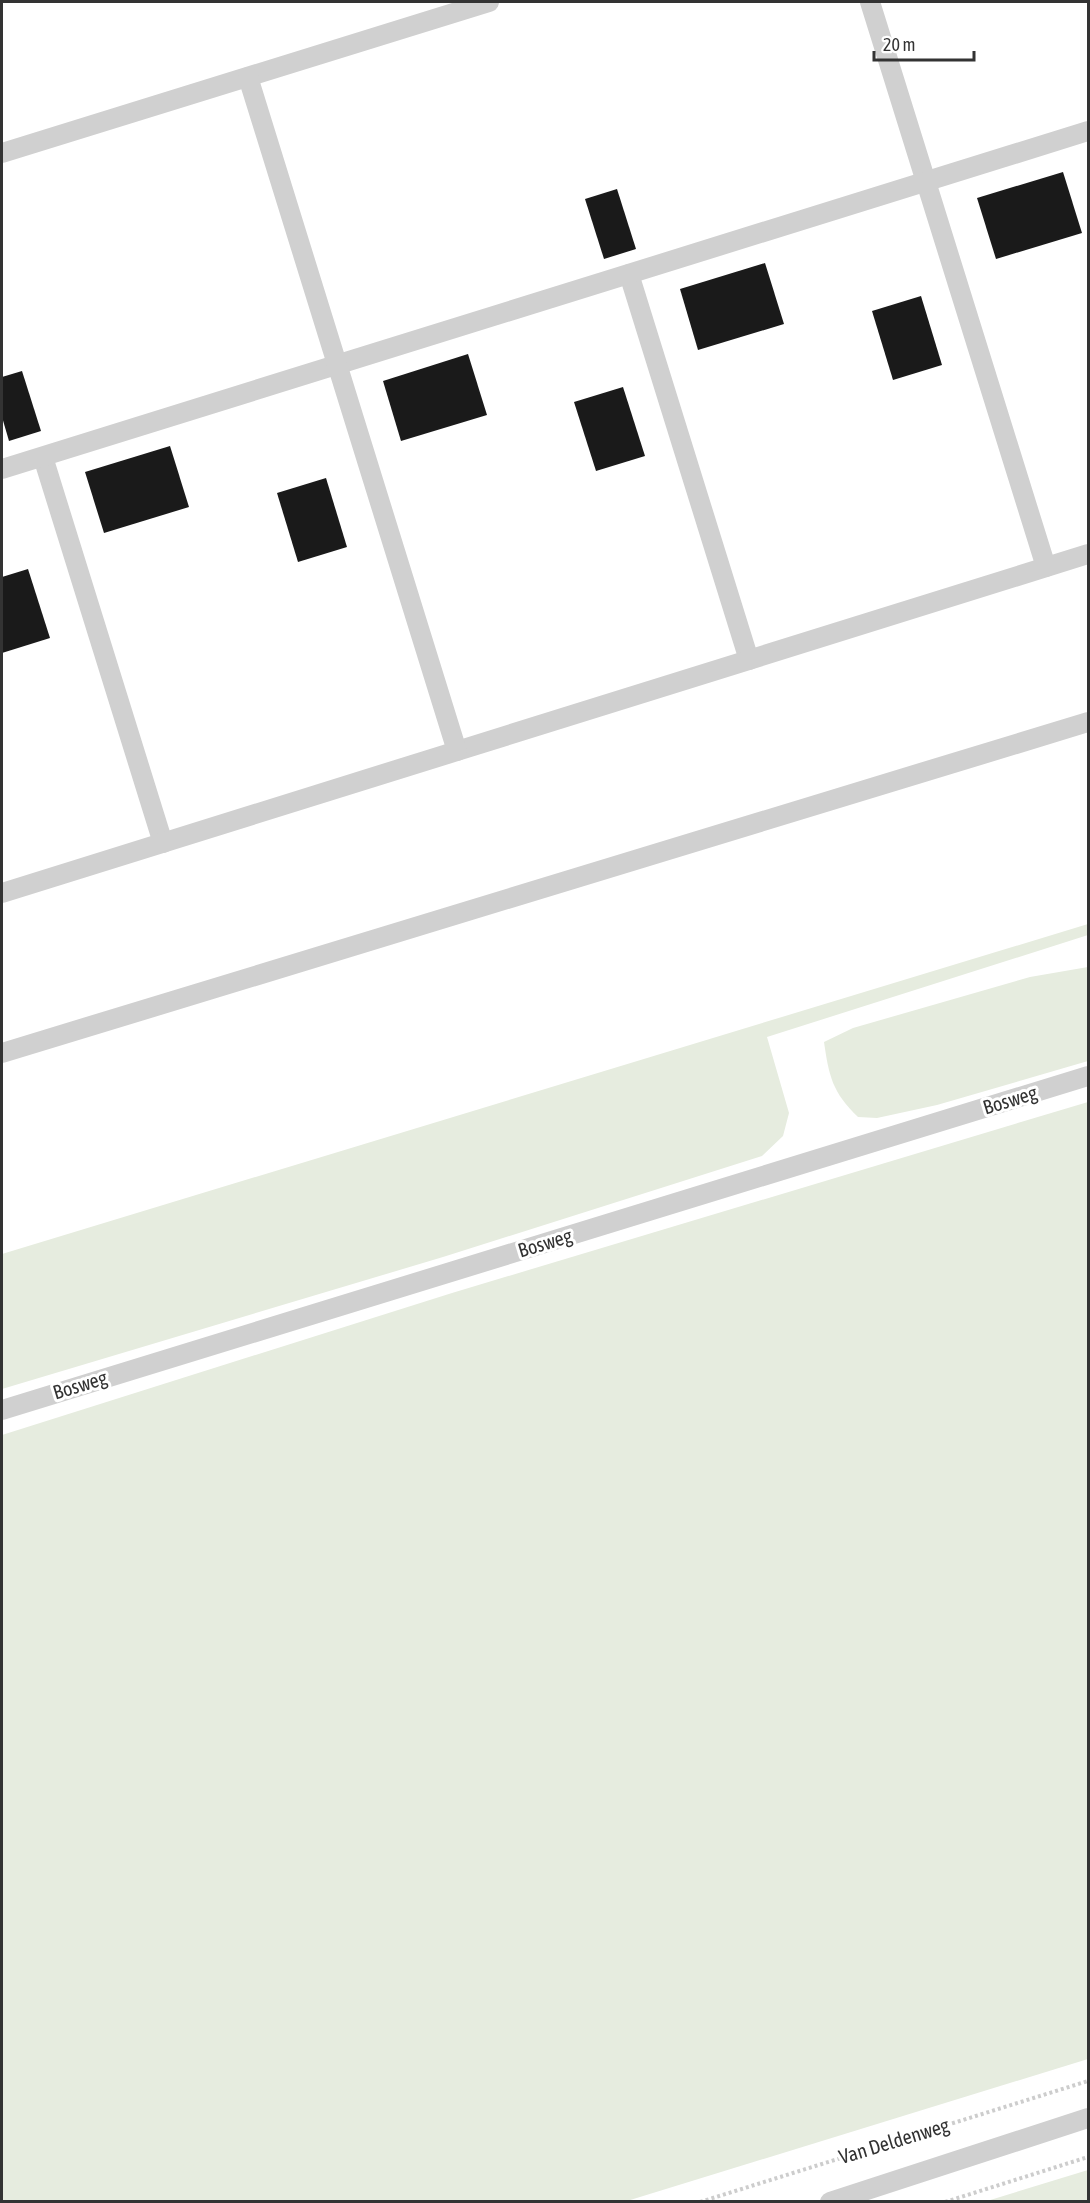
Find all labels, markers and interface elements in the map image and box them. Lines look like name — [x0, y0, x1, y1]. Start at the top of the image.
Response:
scale bar — [874, 24, 974, 62]
text: 20 m — [883, 34, 915, 55]
street label: Bosweg — [980, 1080, 1040, 1119]
street label: Bosweg — [515, 1223, 575, 1262]
street label: Bosweg — [50, 1365, 110, 1404]
street label: Van Deldenweg — [836, 2113, 952, 2168]

